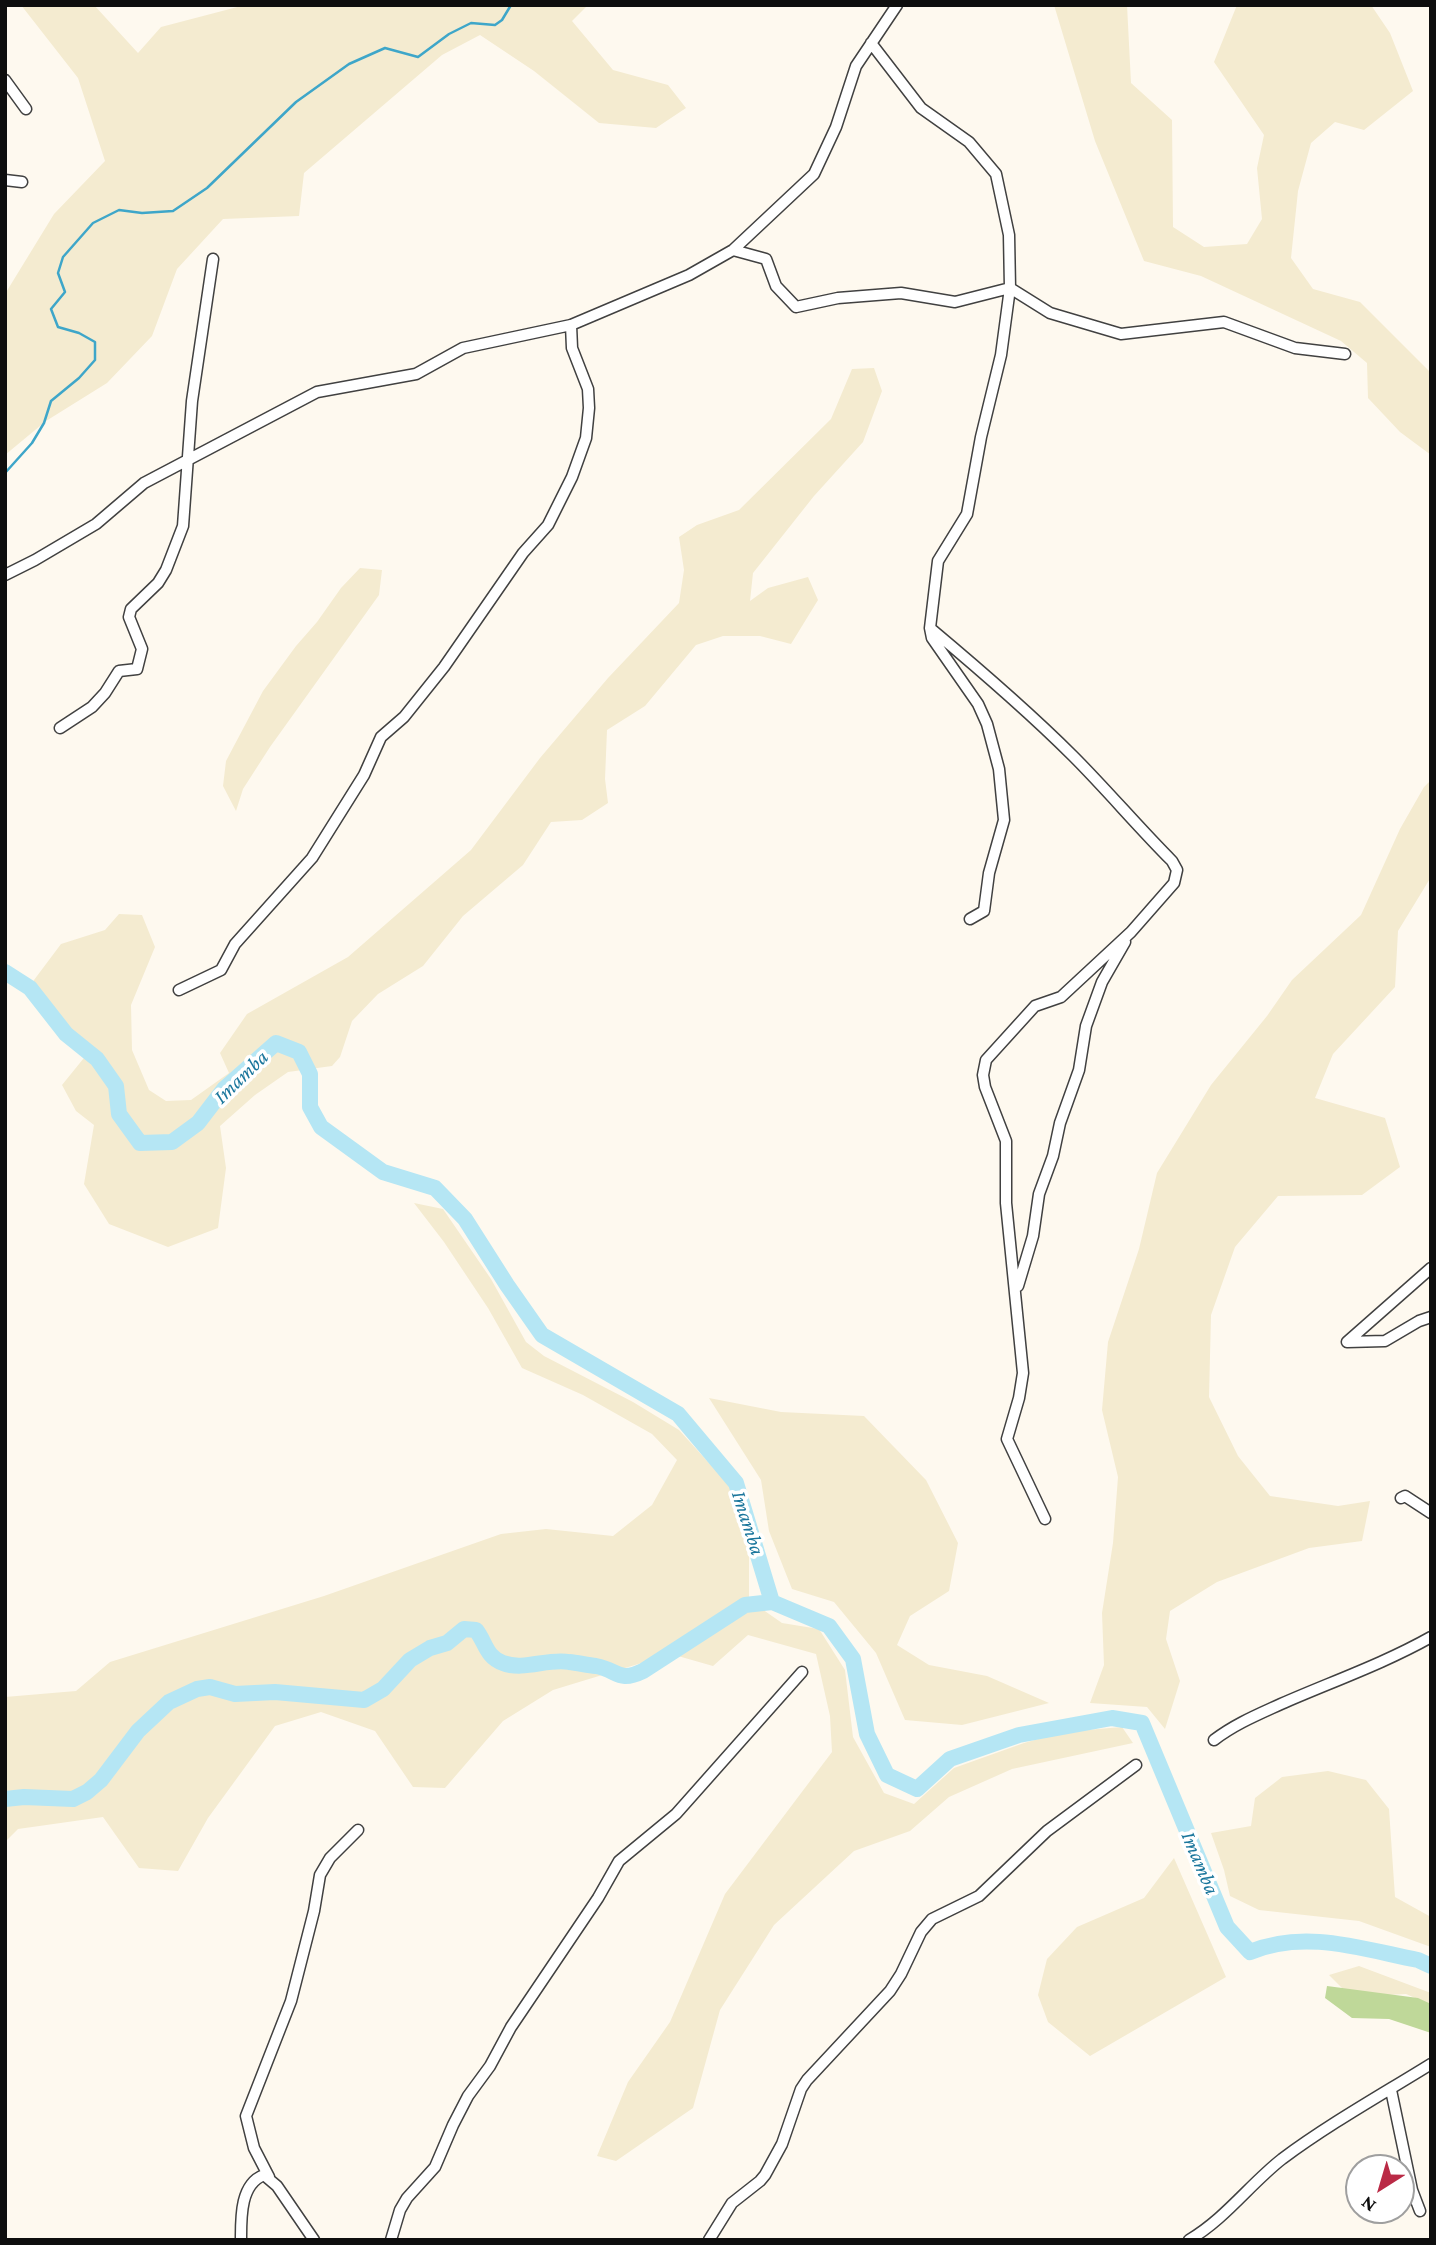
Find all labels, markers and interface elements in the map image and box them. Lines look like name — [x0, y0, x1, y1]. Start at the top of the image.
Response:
water label: Imamba — [208, 1045, 274, 1109]
water label: Imamba — [726, 1488, 770, 1558]
water label: Imamba — [1175, 1828, 1225, 1898]
north arrow — [1345, 2154, 1415, 2224]
text: N — [1357, 2192, 1380, 2217]

